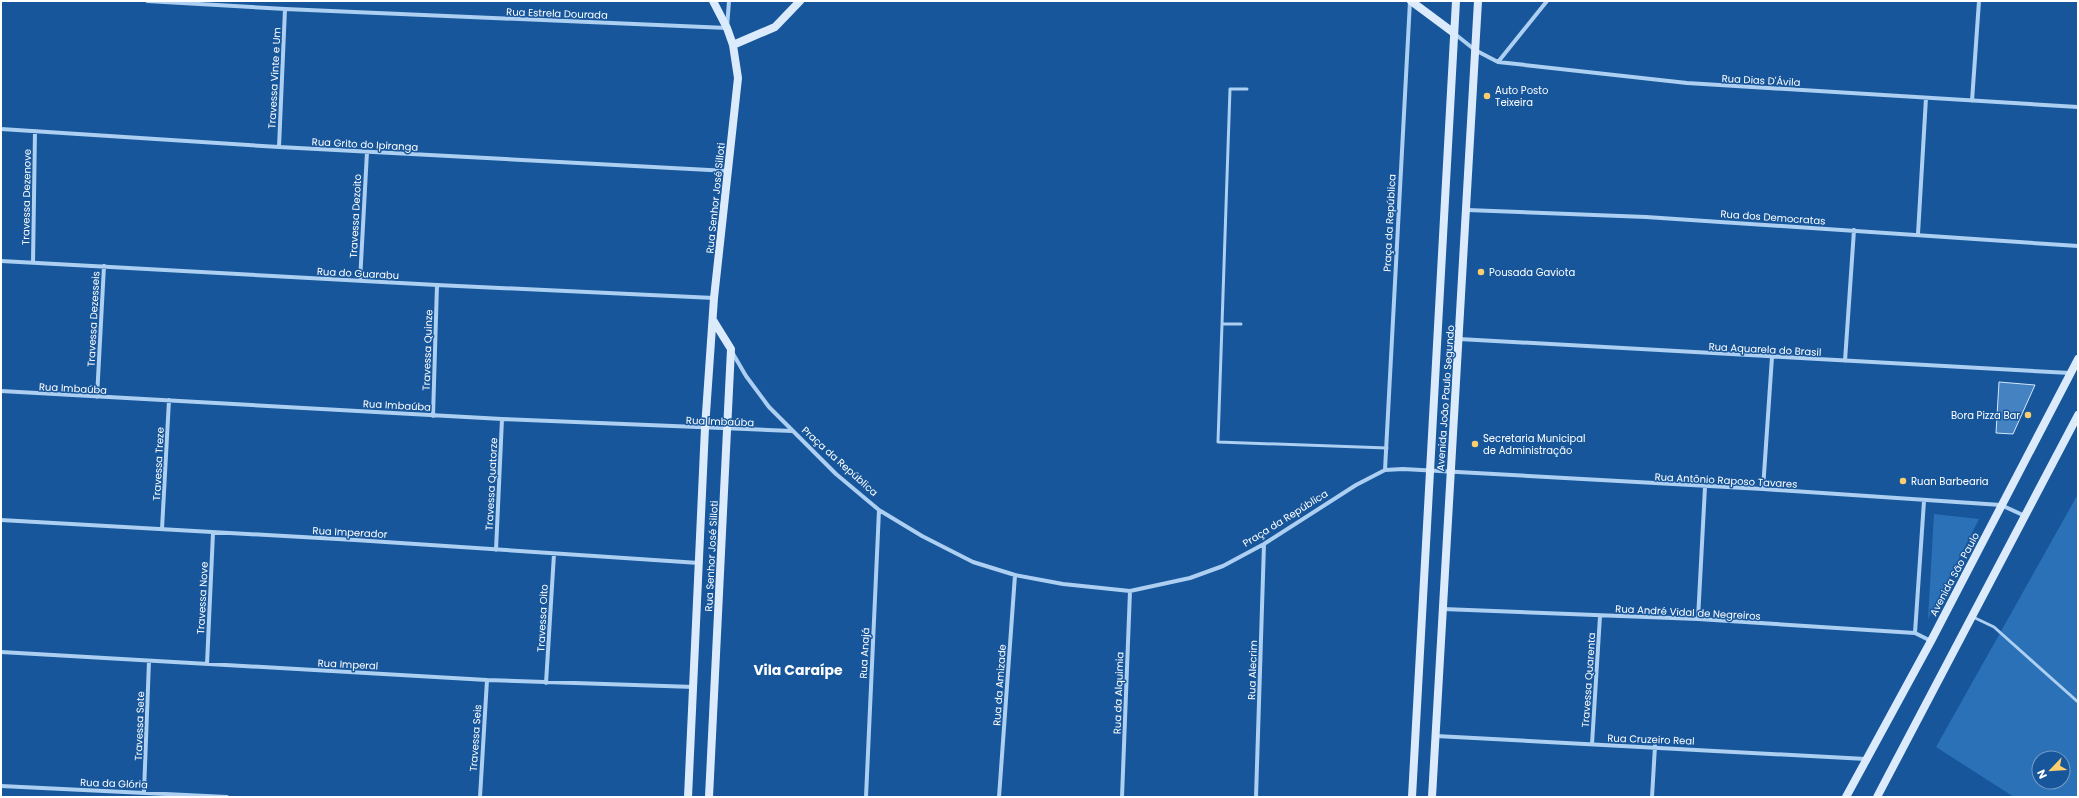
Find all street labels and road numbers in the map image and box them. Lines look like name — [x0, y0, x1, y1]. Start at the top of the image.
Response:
street label: Rua Estrela Dourada — [506, 4, 608, 23]
street label: Travessa Vinte e Um — [264, 27, 285, 129]
street label: Rua Dias D'Ávila — [1721, 71, 1801, 90]
street label: Rua Grito do Ipiranga — [311, 134, 419, 155]
street label: Rua Senhor José Silloti — [702, 142, 729, 254]
street label: Travessa Dezenove — [18, 149, 35, 245]
street label: Travessa Dezoito — [346, 174, 365, 259]
street label: Praça da República — [1379, 174, 1400, 272]
street label: Rua dos Democratas — [1720, 206, 1826, 229]
street label: Rua do Guarabu — [316, 264, 399, 283]
street label: Travessa Dezesseis — [83, 271, 103, 367]
street label: Travessa Quinze — [419, 309, 436, 391]
street label: Avenida João Paulo Segundo — [1433, 324, 1458, 472]
street label: Rua Aquarela do Brasil — [1708, 339, 1822, 360]
street label: Rua Imbaúba — [39, 379, 107, 398]
street label: Rua Imbaúba — [363, 396, 431, 415]
street label: Rua Imbaúba — [686, 413, 754, 430]
street label: Praça da República — [798, 423, 881, 500]
street label: Travessa Treze — [149, 427, 168, 501]
street label: Travessa Quatorze — [482, 437, 501, 531]
street label: Rua Antônio Raposo Tavares — [1654, 469, 1798, 492]
street label: Praça da República — [1240, 486, 1331, 551]
street label: Rua Senhor José Silloti — [701, 500, 722, 612]
street label: Rua Imperador — [312, 523, 388, 542]
street label: Avenida São Paulo — [1926, 530, 1983, 619]
street label: Travessa Nove — [193, 561, 212, 635]
street label: Travessa Oito — [533, 584, 552, 652]
street label: Rua André Vidal de Negreiros — [1615, 601, 1761, 624]
street label: Rua Anajá — [856, 627, 873, 679]
street label: Travessa Quarenta — [1578, 632, 1599, 728]
street label: Rua Alecrim — [1244, 640, 1261, 700]
street label: Rua da Amizade — [989, 644, 1010, 726]
street label: Rua da Alquimia — [1110, 652, 1127, 734]
street label: Rua Imperal — [317, 655, 379, 674]
street label: Travessa Sete — [131, 691, 148, 761]
street label: Travessa Seis — [466, 704, 485, 772]
street label: Rua Cruzeiro Real — [1607, 730, 1695, 749]
street label: Rua da Glória — [80, 775, 148, 792]

